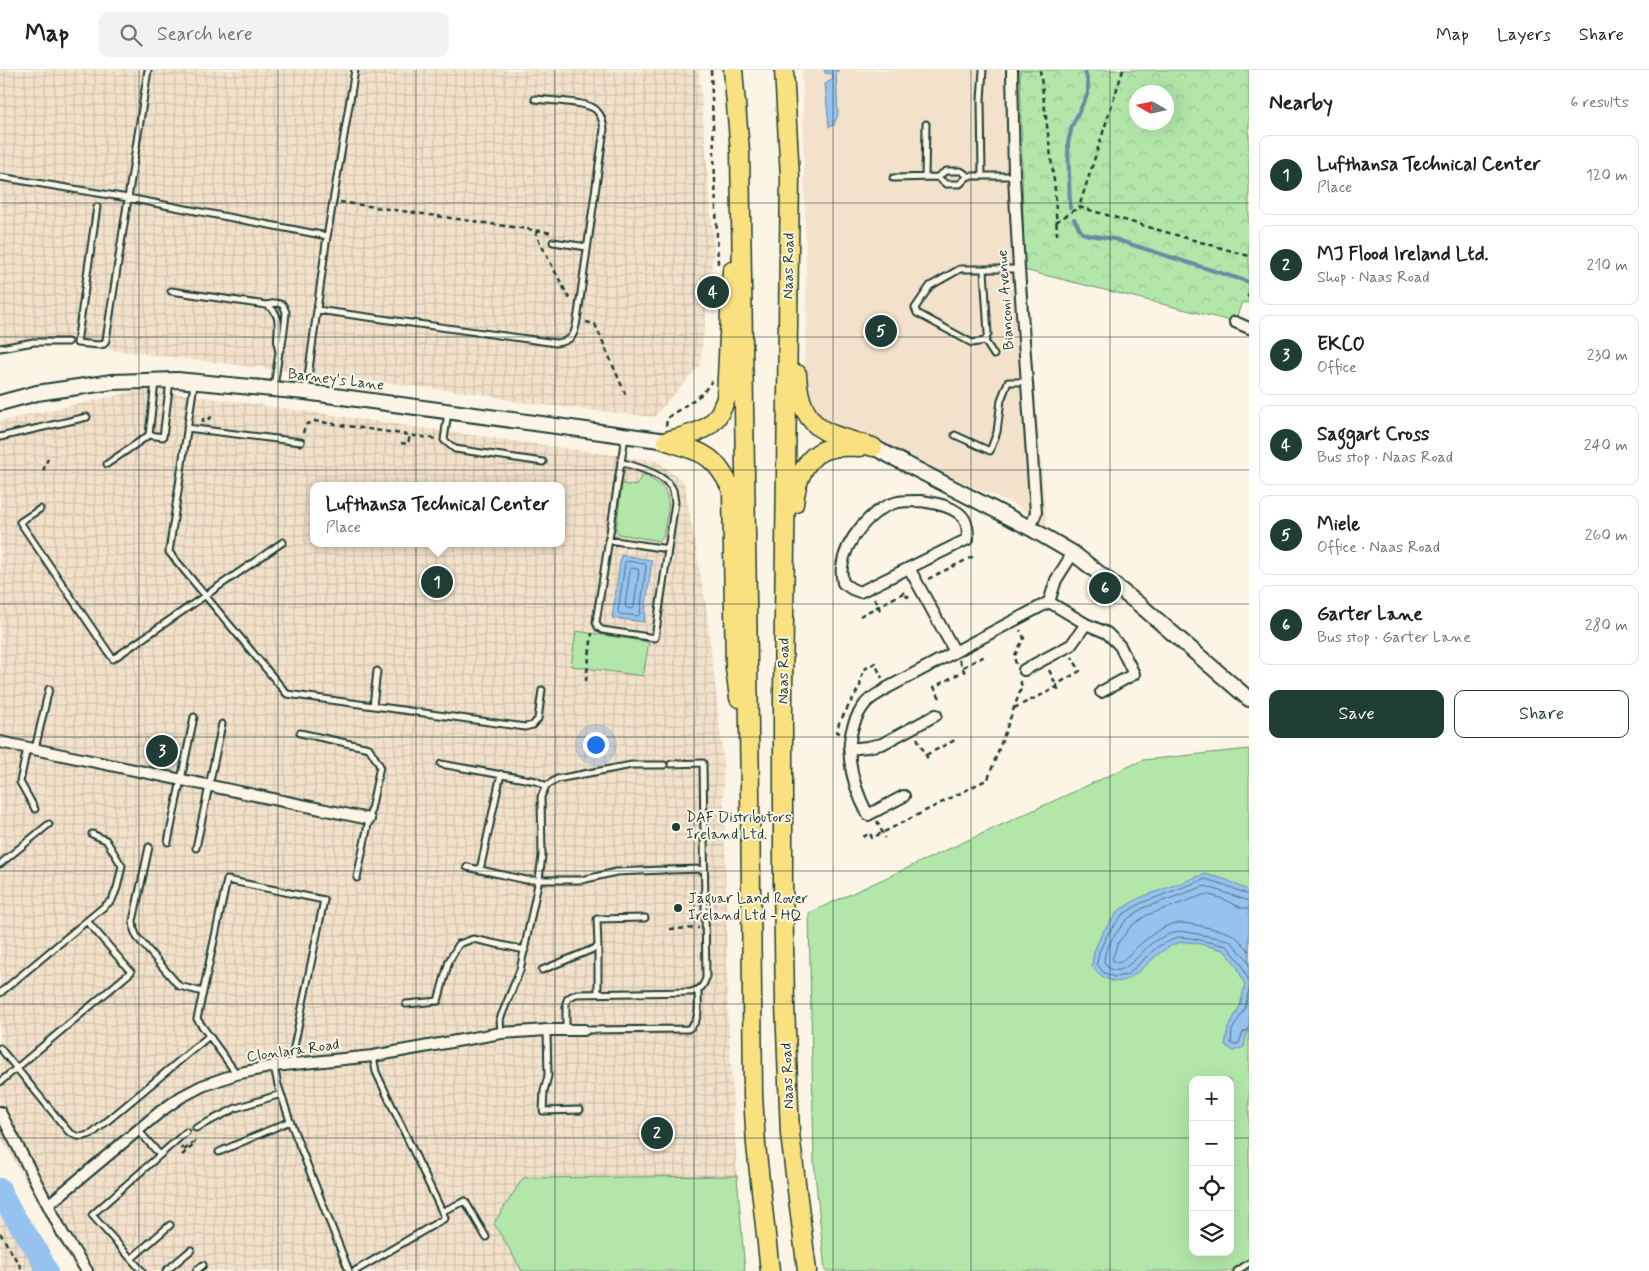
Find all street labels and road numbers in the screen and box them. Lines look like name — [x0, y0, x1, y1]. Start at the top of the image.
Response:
street label: Naas Road — [778, 232, 800, 299]
street label: Bianconi Avenue — [993, 249, 1019, 351]
street label: Barney's Lane — [287, 364, 385, 396]
street label: Naas Road — [773, 637, 795, 704]
street label: Clonlara Road — [245, 1035, 341, 1067]
street label: Naas Road — [777, 1042, 799, 1110]

